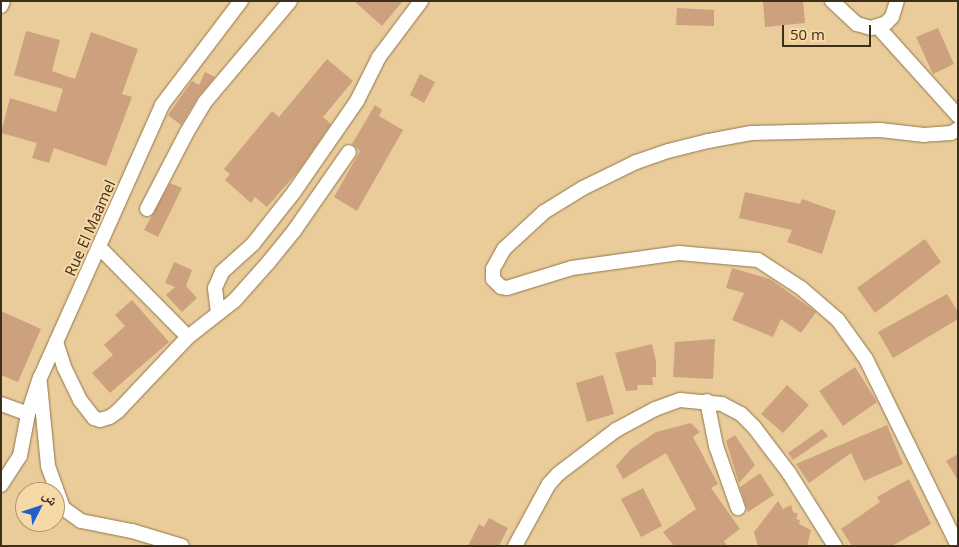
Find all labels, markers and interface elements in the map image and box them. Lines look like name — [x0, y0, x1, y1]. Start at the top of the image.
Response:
scale bar — [784, 15, 873, 47]
text: 50 m — [790, 24, 825, 44]
street label: Rue El Maamel — [61, 177, 119, 279]
north arrow — [15, 482, 65, 532]
text: ش — [39, 486, 63, 509]

